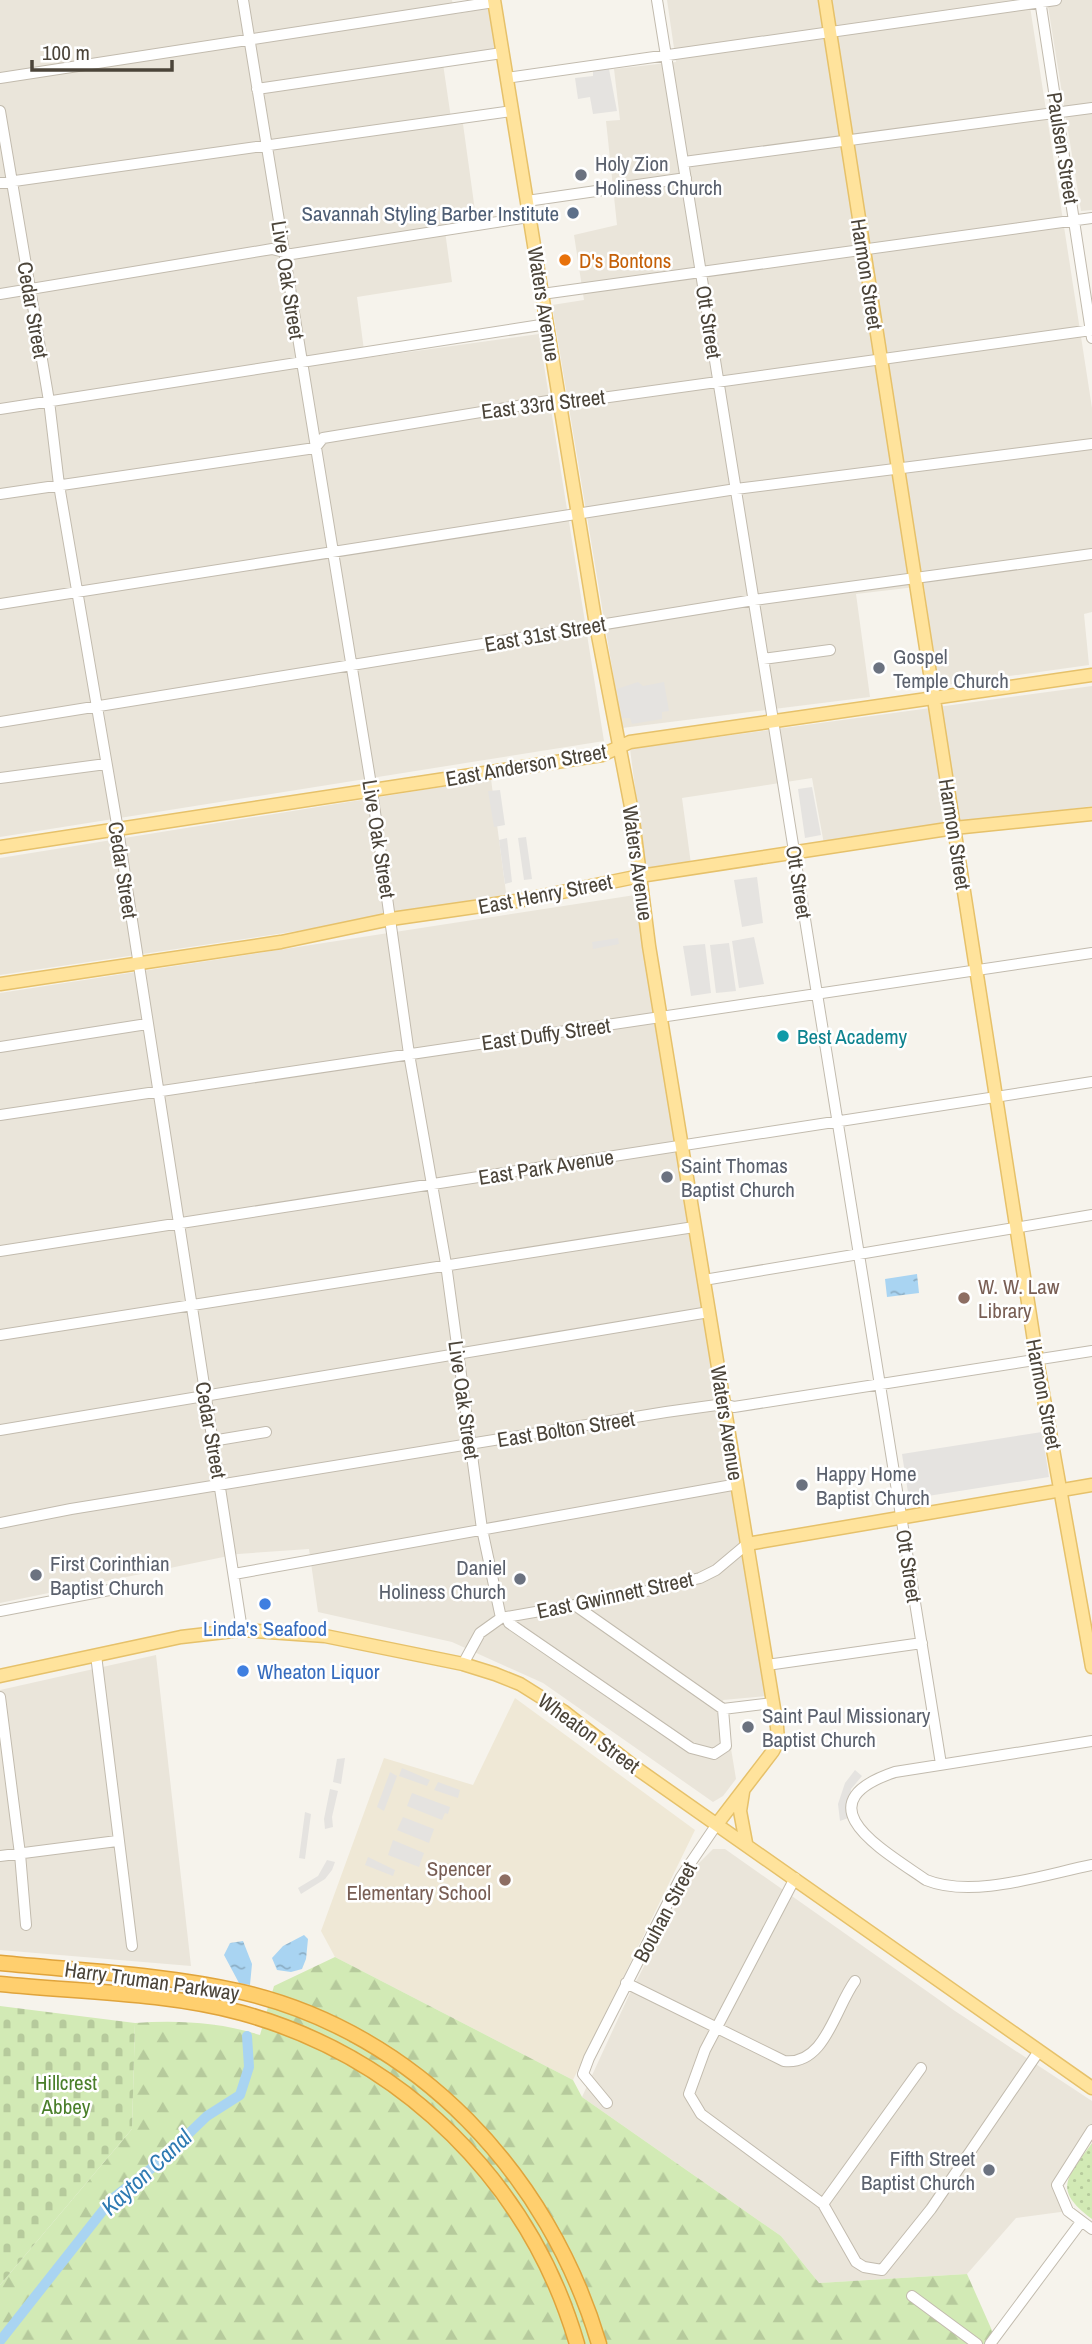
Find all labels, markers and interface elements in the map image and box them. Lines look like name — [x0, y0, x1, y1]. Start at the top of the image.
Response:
scale bar — [32, 28, 172, 72]
text: 100 m — [42, 38, 90, 67]
street label: Paulsen Street — [1040, 90, 1086, 206]
place label: Holy Zion Holiness Church — [595, 149, 722, 202]
marker: Holy Zion Holiness Church — [573, 167, 589, 183]
place label: Savannah Styling Barber Institute — [301, 199, 559, 228]
marker: Savannah Styling Barber Institute — [565, 205, 581, 221]
street label: Harmon Street — [844, 216, 890, 332]
street label: Live Oak Street — [264, 219, 312, 342]
street label: Waters Avenue — [521, 245, 567, 363]
place label: D's Bontons — [579, 246, 671, 275]
marker: D's Bontons — [557, 252, 573, 268]
street label: Cedar Street — [10, 259, 56, 361]
street label: Ott Street — [689, 283, 729, 361]
street label: East 33rd Street — [479, 382, 607, 426]
street label: East 31st Street — [482, 609, 608, 659]
place label: Gospel Temple Church — [893, 642, 1009, 695]
marker: Gospel Temple Church — [871, 660, 887, 676]
street label: East Anderson Street — [443, 737, 609, 793]
street label: Harmon Street — [932, 776, 978, 892]
street label: Live Oak Street — [355, 778, 403, 901]
street label: Waters Avenue — [616, 804, 660, 922]
street label: Cedar Street — [101, 820, 145, 921]
street label: Ott Street — [779, 843, 819, 921]
street label: East Henry Street — [476, 867, 615, 921]
street label: East Duffy Street — [480, 1011, 613, 1057]
place label: Best Academy — [797, 1022, 907, 1051]
marker: Best Academy — [775, 1028, 791, 1044]
street label: East Park Avenue — [476, 1142, 616, 1192]
place label: Saint Thomas Baptist Church — [681, 1151, 795, 1204]
marker: Saint Thomas Baptist Church — [659, 1169, 675, 1185]
place label: W. W. Law Library — [978, 1272, 1060, 1325]
marker: W. W. Law Library — [956, 1290, 972, 1306]
street label: Harmon Street — [1019, 1336, 1069, 1452]
street label: Live Oak Street — [441, 1339, 487, 1461]
street label: Waters Avenue — [704, 1364, 750, 1482]
street label: Cedar Street — [188, 1379, 234, 1481]
street label: East Bolton Street — [495, 1404, 637, 1454]
place label: Happy Home Baptist Church — [816, 1459, 930, 1512]
marker: Happy Home Baptist Church — [794, 1477, 810, 1493]
street label: Ott Street — [889, 1527, 929, 1605]
place label: First Corinthian Baptist Church — [50, 1549, 170, 1602]
place label: Daniel Holiness Church — [379, 1553, 506, 1606]
street label: East Gwinnett Street — [534, 1564, 696, 1626]
marker: First Corinthian Baptist Church — [28, 1567, 44, 1583]
marker: Daniel Holiness Church — [512, 1571, 528, 1587]
marker: Linda's Seafood — [257, 1596, 273, 1612]
place label: Linda's Seafood — [203, 1614, 327, 1643]
place label: Wheaton Liquor — [257, 1657, 380, 1686]
marker: Wheaton Liquor — [235, 1663, 251, 1679]
street label: Wheaton Street — [532, 1686, 646, 1780]
place label: Saint Paul Missionary Baptist Church — [762, 1701, 931, 1754]
marker: Saint Paul Missionary Baptist Church — [740, 1719, 756, 1735]
place label: Spencer Elementary School — [346, 1854, 491, 1907]
street label: Bouhan Street — [626, 1856, 704, 1967]
marker: Spencer Elementary School — [497, 1872, 513, 1888]
street label: Harry Truman Parkway — [63, 1954, 242, 2008]
park label: Hillcrest Abbey — [35, 2068, 97, 2121]
water label: Kayton Canal — [94, 2121, 199, 2222]
place label: Fifth Street Baptist Church — [861, 2144, 975, 2197]
marker: Fifth Street Baptist Church — [981, 2162, 997, 2178]

